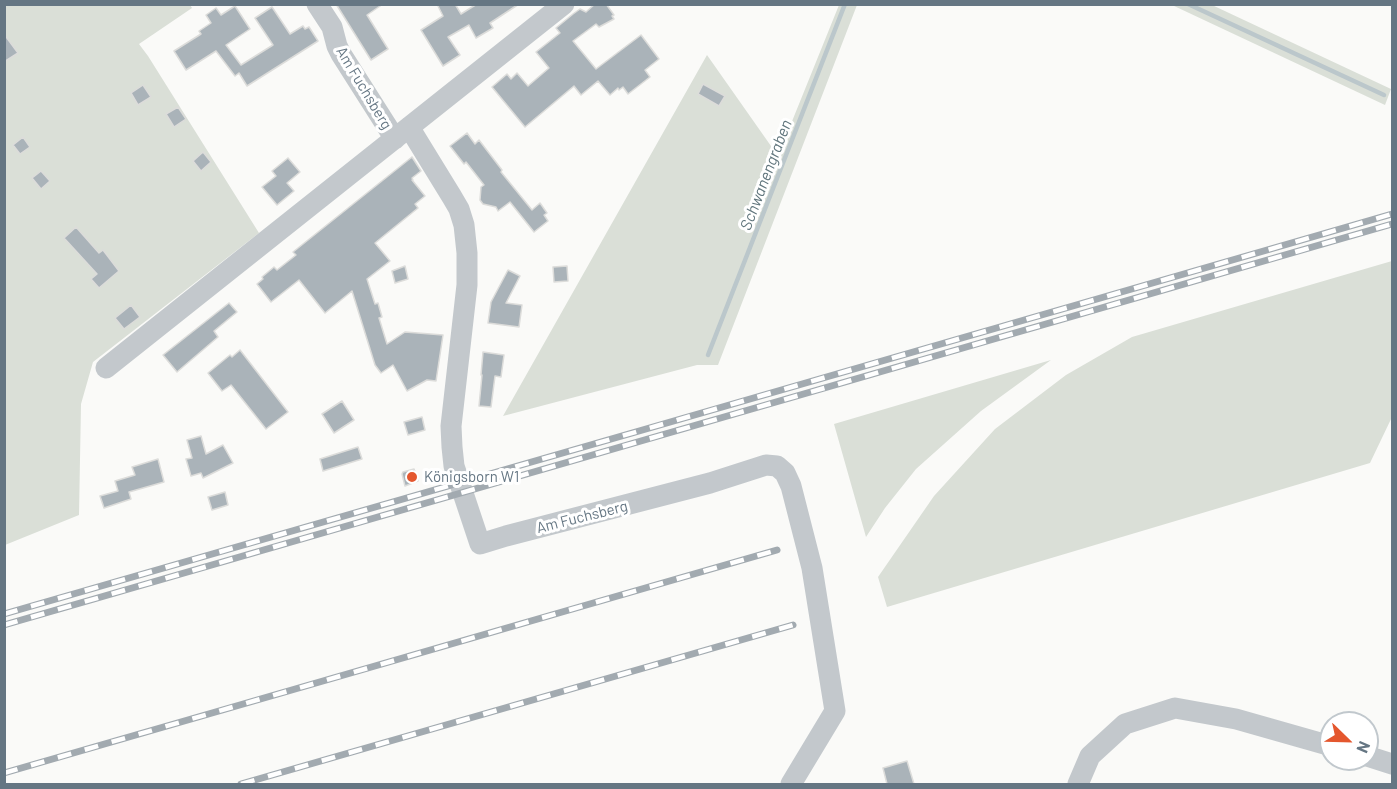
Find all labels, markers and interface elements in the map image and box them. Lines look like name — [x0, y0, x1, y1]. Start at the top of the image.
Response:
street label: Am Fuchsberg — [332, 43, 396, 133]
water label: Schwanengraben — [736, 117, 796, 233]
place label: Königsborn W1 — [424, 468, 519, 486]
marker: Königsborn W1 — [405, 470, 419, 484]
street label: Am Fuchsberg — [535, 497, 629, 537]
north arrow — [1319, 711, 1379, 771]
text: N — [1353, 739, 1375, 756]

